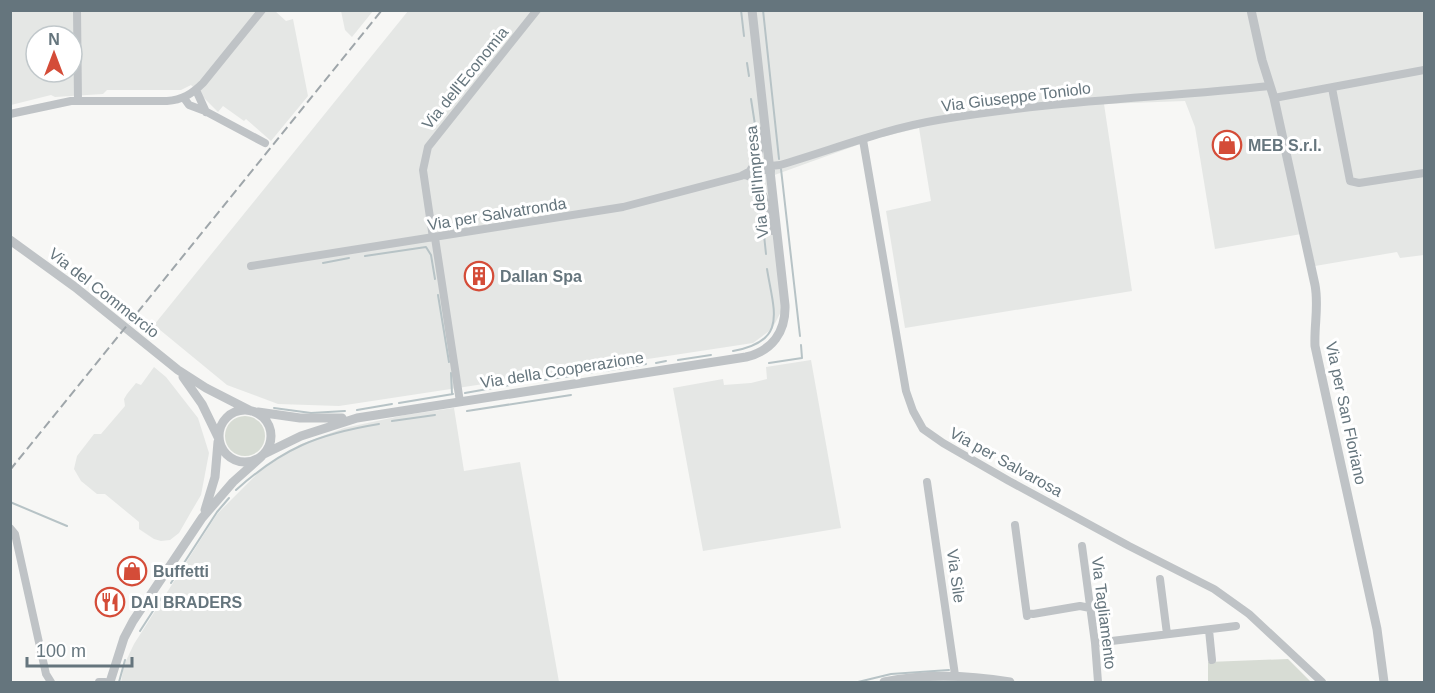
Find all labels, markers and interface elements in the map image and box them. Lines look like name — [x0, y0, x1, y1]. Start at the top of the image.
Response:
street label: Via dell'Economia — [419, 23, 511, 132]
north arrow — [24, 24, 84, 84]
text: N — [48, 31, 60, 48]
street label: Via Giuseppe Toniolo — [940, 79, 1092, 115]
street label: Via dell'Impresa — [743, 125, 771, 239]
shop icon: MEB S.r.l. — [1211, 129, 1243, 161]
place label: MEB S.r.l. — [1248, 137, 1322, 154]
street label: Via per Salvatronda — [426, 195, 568, 233]
street label: Via del Commercio — [46, 245, 162, 341]
building icon: Dallan Spa — [463, 260, 495, 292]
place label: Dallan Spa — [500, 268, 582, 285]
street label: Via per San Floriano — [1323, 340, 1369, 486]
street label: Via della Cooperazione — [479, 349, 645, 391]
street label: Via per Salvarosa — [947, 424, 1065, 500]
street label: Via Sile — [944, 548, 968, 604]
shop icon: Buffetti — [116, 555, 148, 587]
street label: Via Tagliamento — [1089, 556, 1119, 670]
place label: Buffetti — [153, 563, 209, 580]
restaurant icon: DAI BRADERS — [94, 586, 126, 618]
place label: DAI BRADERS — [131, 594, 242, 611]
scale bar — [27, 630, 132, 668]
text: 100 m — [36, 641, 86, 661]

